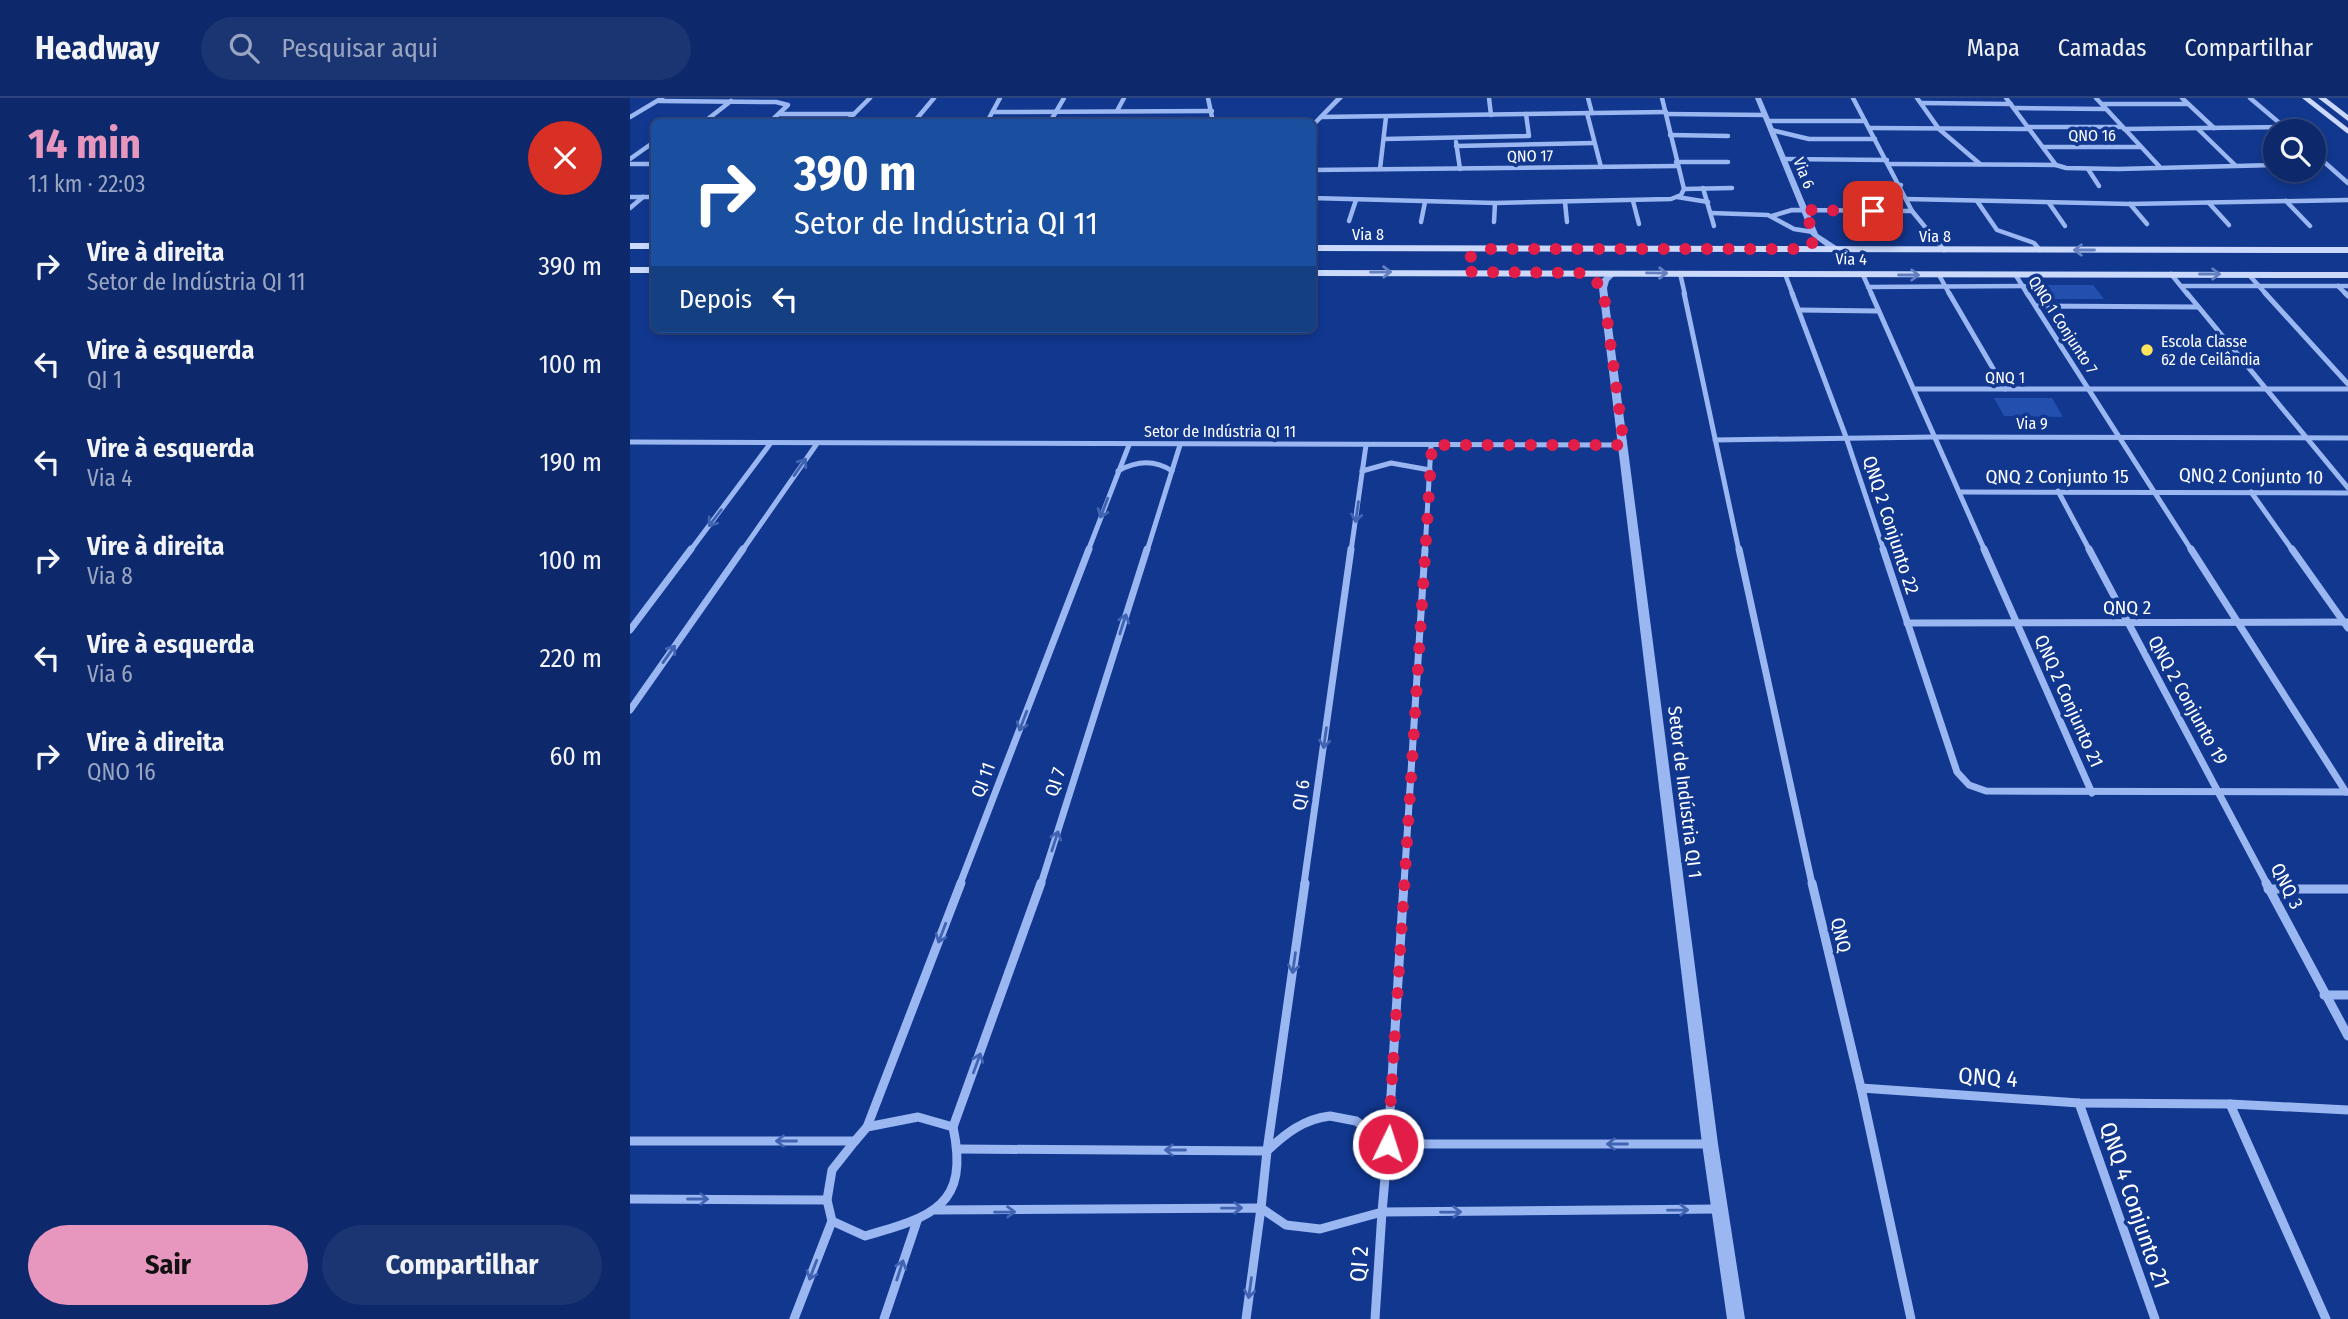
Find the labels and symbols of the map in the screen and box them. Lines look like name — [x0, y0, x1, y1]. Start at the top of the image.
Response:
street label: QNO 16 — [2068, 126, 2116, 145]
street label: QNO 17 — [1507, 146, 1554, 166]
street label: Via 6 — [1789, 155, 1819, 191]
pin — [1843, 181, 1903, 241]
street label: Via 8 — [1352, 225, 1384, 244]
street label: Via 8 — [1919, 227, 1951, 246]
one-way arrow — [2073, 243, 2096, 257]
street label: Via 4 — [1835, 249, 1867, 269]
one-way arrow — [1369, 265, 1392, 279]
one-way arrow — [1645, 266, 1668, 280]
one-way arrow — [2198, 267, 2221, 281]
one-way arrow — [1897, 268, 1920, 282]
street label: QNQ 1 Conjunto 7 — [2024, 273, 2102, 378]
place label: Escola Classe 62 de Ceilândia — [2161, 332, 2261, 369]
marker: Escola Classe 62 de Ceilândia — [2139, 342, 2155, 358]
street label: QNQ 1 — [1985, 368, 2025, 387]
street label: Via 9 — [2016, 414, 2048, 433]
street label: Setor de Indústria QI 11 — [1144, 422, 1296, 441]
street label: QNQ 2 Conjunto 22 — [1858, 453, 1924, 597]
one-way arrow — [793, 458, 807, 478]
street label: QNQ 2 Conjunto 10 — [2179, 463, 2323, 489]
street label: QNQ 2 Conjunto 15 — [1985, 465, 2129, 488]
one-way arrow — [1097, 497, 1109, 519]
one-way arrow — [1350, 500, 1363, 523]
one-way arrow — [707, 508, 722, 527]
street label: QNQ 2 — [2103, 596, 2151, 619]
one-way arrow — [1118, 613, 1131, 635]
street label: QNQ 2 Conjunto 21 — [2030, 631, 2108, 771]
street label: QNQ 2 Conjunto 19 — [2143, 632, 2233, 768]
one-way arrow — [662, 645, 676, 664]
street label: Setor de Indústria QI 1 — [1663, 705, 1707, 879]
one-way arrow — [1015, 709, 1028, 731]
one-way arrow — [1318, 726, 1331, 749]
street label: QI 11 — [966, 759, 1000, 801]
street label: QI 7 — [1040, 764, 1071, 799]
street label: QI 6 — [1287, 778, 1315, 812]
one-way arrow — [1049, 830, 1062, 852]
street label: QNQ 3 — [2266, 859, 2308, 913]
street label: QNQ — [1826, 915, 1856, 955]
one-way arrow — [934, 922, 947, 944]
one-way arrow — [1287, 951, 1300, 974]
one-way arrow — [972, 1053, 984, 1075]
street label: QNQ 4 — [1957, 1061, 2019, 1093]
position arrow — [1351, 1107, 1425, 1181]
street label: QNQ 4 Conjunto 21 — [2094, 1118, 2176, 1292]
one-way arrow — [775, 1134, 798, 1148]
one-way arrow — [1606, 1137, 1629, 1151]
one-way arrow — [1163, 1143, 1186, 1157]
one-way arrow — [686, 1193, 709, 1206]
one-way arrow — [1220, 1201, 1243, 1215]
one-way arrow — [1666, 1203, 1689, 1217]
one-way arrow — [993, 1205, 1016, 1218]
one-way arrow — [1439, 1205, 1462, 1219]
street label: QI 2 — [1344, 1245, 1374, 1283]
one-way arrow — [806, 1259, 818, 1280]
one-way arrow — [894, 1259, 907, 1281]
one-way arrow — [1243, 1276, 1256, 1299]

